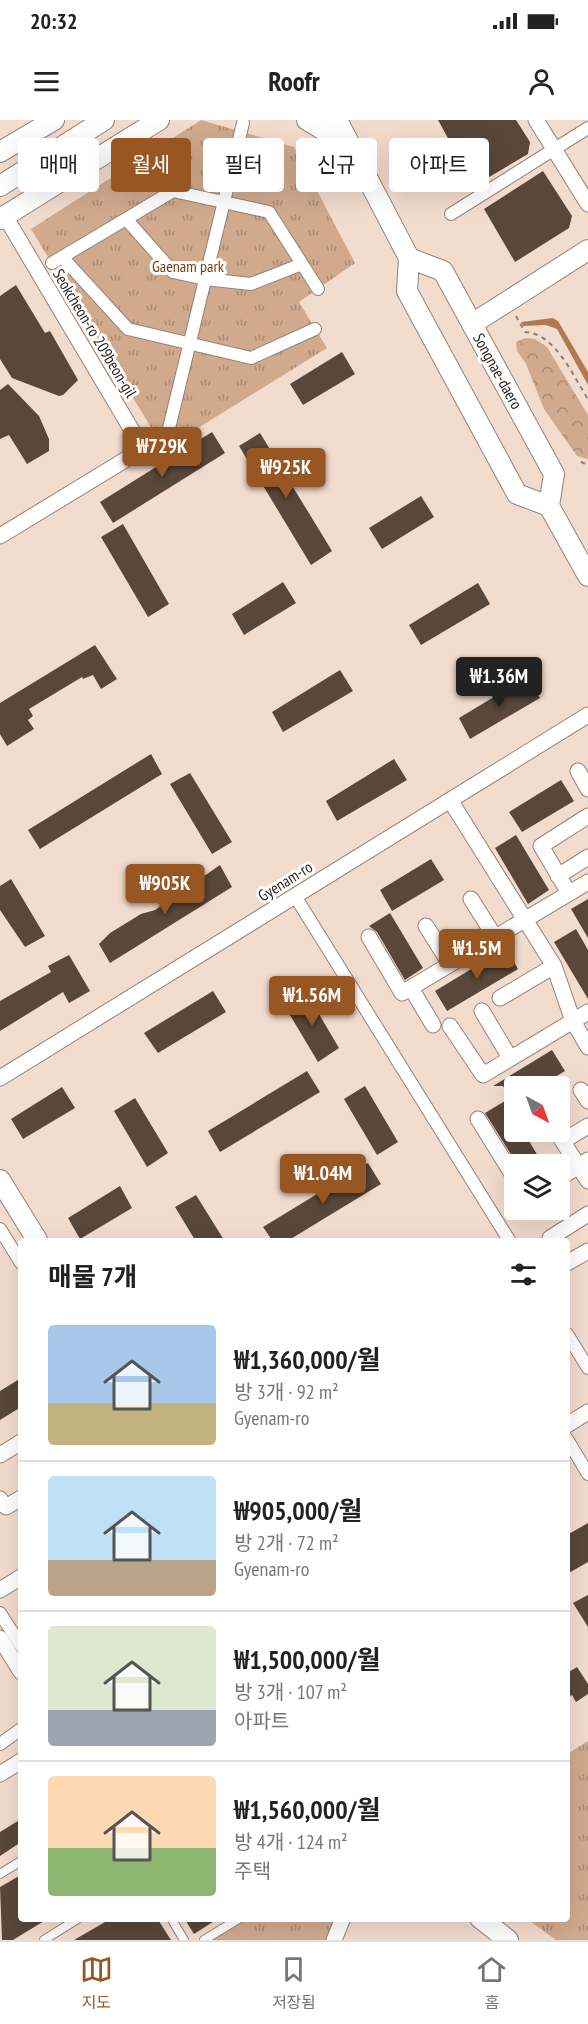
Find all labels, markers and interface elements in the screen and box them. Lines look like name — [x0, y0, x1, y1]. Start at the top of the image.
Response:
text: 20:32 — [30, 7, 78, 35]
text: Roofr — [268, 64, 320, 98]
icon: menu — [30, 65, 63, 98]
icon: person — [525, 65, 558, 98]
chip: 매매 — [18, 138, 99, 192]
chip: 월세 — [111, 138, 191, 192]
chip: 필터 — [203, 138, 284, 192]
chip: 신규 — [296, 138, 377, 192]
chip: 아파트 — [389, 138, 489, 192]
park label: Gaenam park — [152, 256, 225, 276]
street label: Seokcheon-ro 209beon-gil — [49, 265, 141, 401]
street label: Songnae-daero — [469, 330, 527, 412]
pin: ₩729K — [120, 427, 204, 478]
text: ₩729K — [137, 433, 187, 459]
pin: ₩925K — [244, 448, 328, 499]
text: ₩925K — [261, 454, 311, 480]
pin: ₩1.36M — [450, 657, 548, 708]
text: ₩1.36M — [470, 663, 528, 689]
street label: Gyenam-ro — [254, 857, 316, 905]
pin: ₩905K — [123, 864, 207, 915]
text: ₩905K — [140, 870, 190, 896]
pin: ₩1.5M — [435, 929, 519, 980]
text: ₩1.5M — [453, 935, 501, 961]
pin: ₩1.56M — [263, 976, 361, 1027]
text: ₩1.56M — [283, 982, 341, 1008]
north arrow — [504, 1076, 570, 1142]
map controls — [504, 1076, 570, 1220]
pin: ₩1.04M — [274, 1154, 372, 1205]
button: layers — [504, 1154, 570, 1220]
text: ₩1.04M — [294, 1160, 352, 1186]
icon: filters — [507, 1258, 540, 1291]
text: 매물 7개 — [48, 1260, 138, 1293]
text: ₩1,360,000/월 — [234, 1343, 381, 1376]
icon: home — [96, 1349, 168, 1421]
text: 방 3개 · 92 m² — [234, 1379, 339, 1405]
text: Gyenam-ro — [234, 1405, 309, 1431]
text: ₩905,000/월 — [234, 1494, 363, 1527]
icon: home — [96, 1500, 168, 1572]
text: 방 2개 · 72 m² — [234, 1530, 339, 1556]
text: Gyenam-ro — [234, 1556, 309, 1582]
text: ₩1,500,000/월 — [234, 1643, 381, 1676]
icon: home — [96, 1650, 168, 1722]
text: 방 3개 · 107 m² — [234, 1679, 347, 1705]
text: 아파트 — [234, 1708, 289, 1734]
text: ₩1,560,000/월 — [234, 1793, 381, 1826]
icon: home — [96, 1800, 168, 1872]
text: 방 4개 · 124 m² — [234, 1829, 348, 1855]
text: 주택 — [234, 1858, 271, 1884]
tab: 지도 — [80, 1953, 113, 2013]
tab: 저장됨 — [272, 1953, 316, 2013]
tab: 홈 — [475, 1953, 508, 2013]

